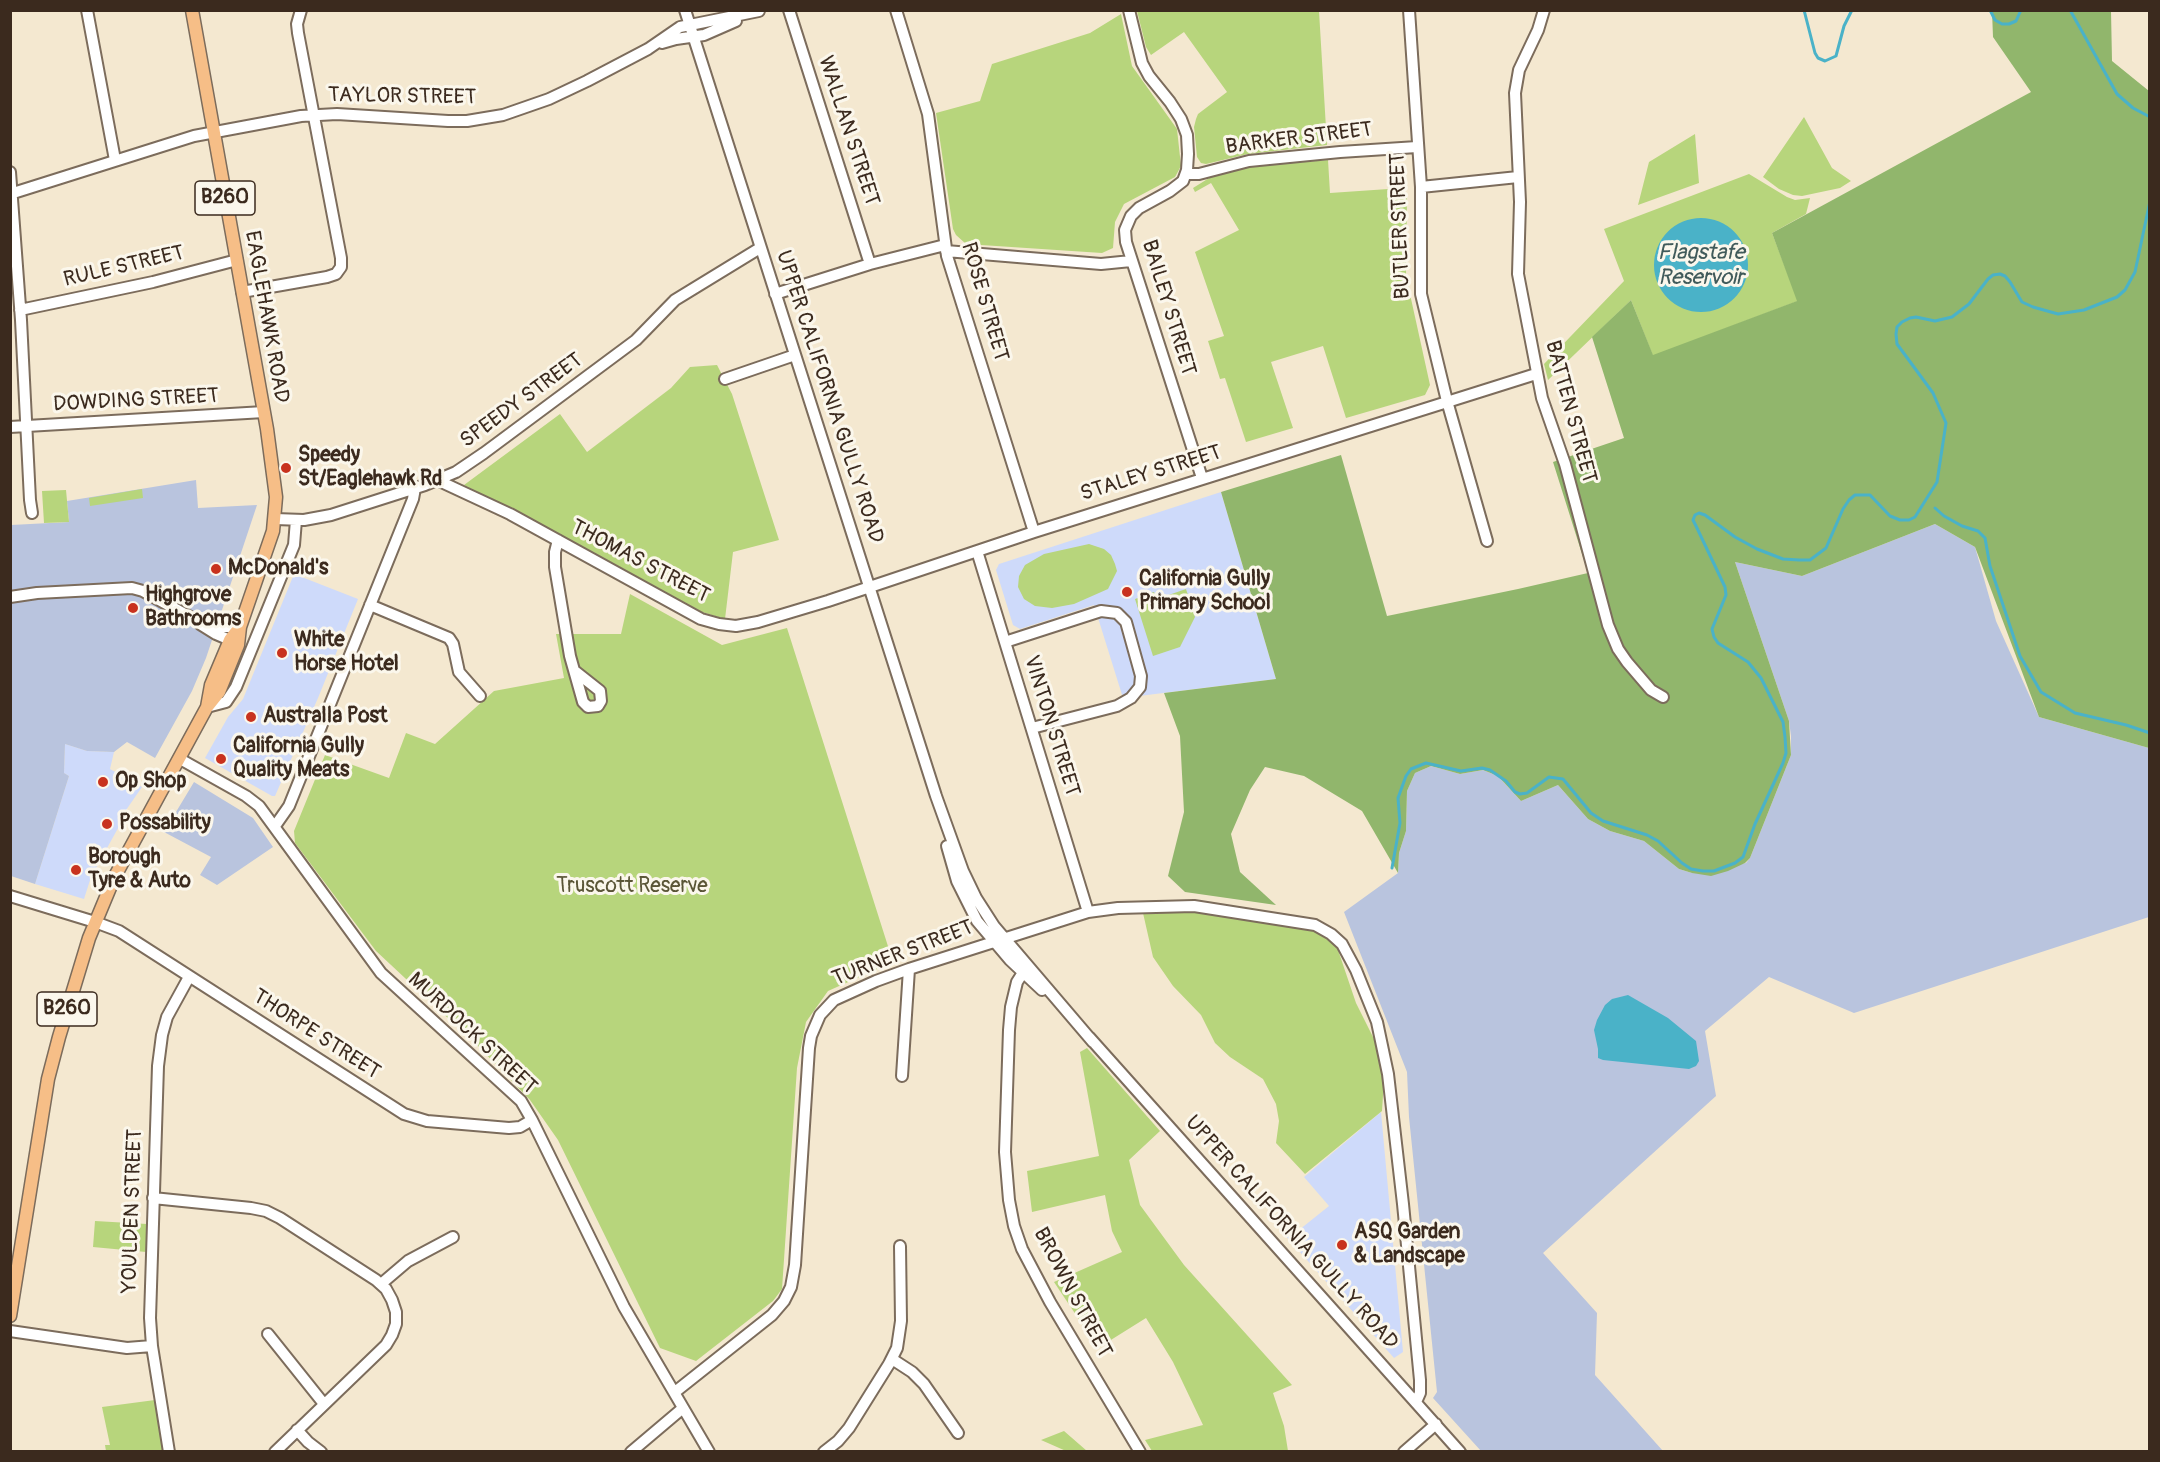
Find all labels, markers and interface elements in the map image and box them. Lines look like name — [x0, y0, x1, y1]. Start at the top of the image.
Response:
street label: WALLAN STREET — [812, 53, 884, 209]
street label: TAYLOR STREET — [328, 83, 476, 111]
street label: BARKER STREET — [1224, 118, 1374, 160]
street label: BUTLER STREET — [1386, 152, 1416, 300]
road number: B260 — [195, 181, 255, 215]
street label: EAGLEHAWK ROAD — [238, 229, 294, 405]
street label: BAILEY STREET — [1135, 237, 1201, 379]
street label: ROSE STREET — [955, 240, 1013, 364]
water label: Flagstafe Reservoir — [1657, 240, 1745, 292]
street label: RULE STREET — [61, 241, 187, 293]
street label: UPPER CALIFORNIA GULLY ROAD — [770, 248, 888, 546]
street label: BATTEN STREET — [1539, 338, 1601, 486]
street label: SPEEDY STREET — [456, 348, 588, 454]
street label: DOWDING STREET — [53, 384, 219, 418]
street label: STALEY STREET — [1078, 441, 1224, 507]
place label: Speedy St/Eaglehawk Rd — [298, 443, 442, 493]
marker: Speedy St/Eaglehawk Rd — [279, 461, 293, 475]
street label: THOMAS STREET — [566, 515, 714, 609]
place label: McDonald's — [228, 556, 329, 582]
marker: McDonald's — [209, 562, 223, 576]
place label: California Gully Primary School — [1139, 567, 1271, 617]
place label: Highgrove Bathrooms — [145, 583, 241, 633]
marker: California Gully Primary School — [1120, 585, 1134, 599]
marker: Highgrove Bathrooms — [126, 601, 140, 615]
place label: White Horse Hotel — [294, 628, 399, 678]
marker: White Horse Hotel — [275, 646, 289, 660]
street label: VINTON STREET — [1018, 653, 1084, 799]
place label: AustralIa Post — [263, 704, 387, 730]
marker: AustralIa Post — [244, 710, 258, 724]
place label: California Gully Quality Meats — [233, 734, 364, 784]
marker: California Gully Quality Meats — [214, 752, 228, 766]
place label: Op Shop — [115, 769, 186, 795]
marker: Op Shop — [96, 775, 110, 789]
place label: Possability — [119, 811, 211, 837]
marker: Possability — [100, 817, 114, 831]
place label: Borough Tyre & Auto — [88, 845, 191, 895]
marker: Borough Tyre & Auto — [69, 863, 83, 877]
park label: Truscott Reserve — [556, 874, 708, 900]
street label: TURNER STREET — [829, 916, 977, 992]
street label: MURDOCK STREET — [402, 968, 542, 1100]
street label: THORPE STREET — [247, 984, 385, 1086]
road number: B260 — [37, 992, 97, 1026]
street label: UPPER CALIFORNIA GULLY ROAD — [1179, 1111, 1403, 1355]
street label: YOULDEN STREET — [118, 1129, 148, 1293]
place label: ASQ Garden & Landscape — [1354, 1220, 1465, 1270]
street label: BROWN STREET — [1027, 1224, 1117, 1362]
marker: ASQ Garden & Landscape — [1335, 1238, 1349, 1252]

